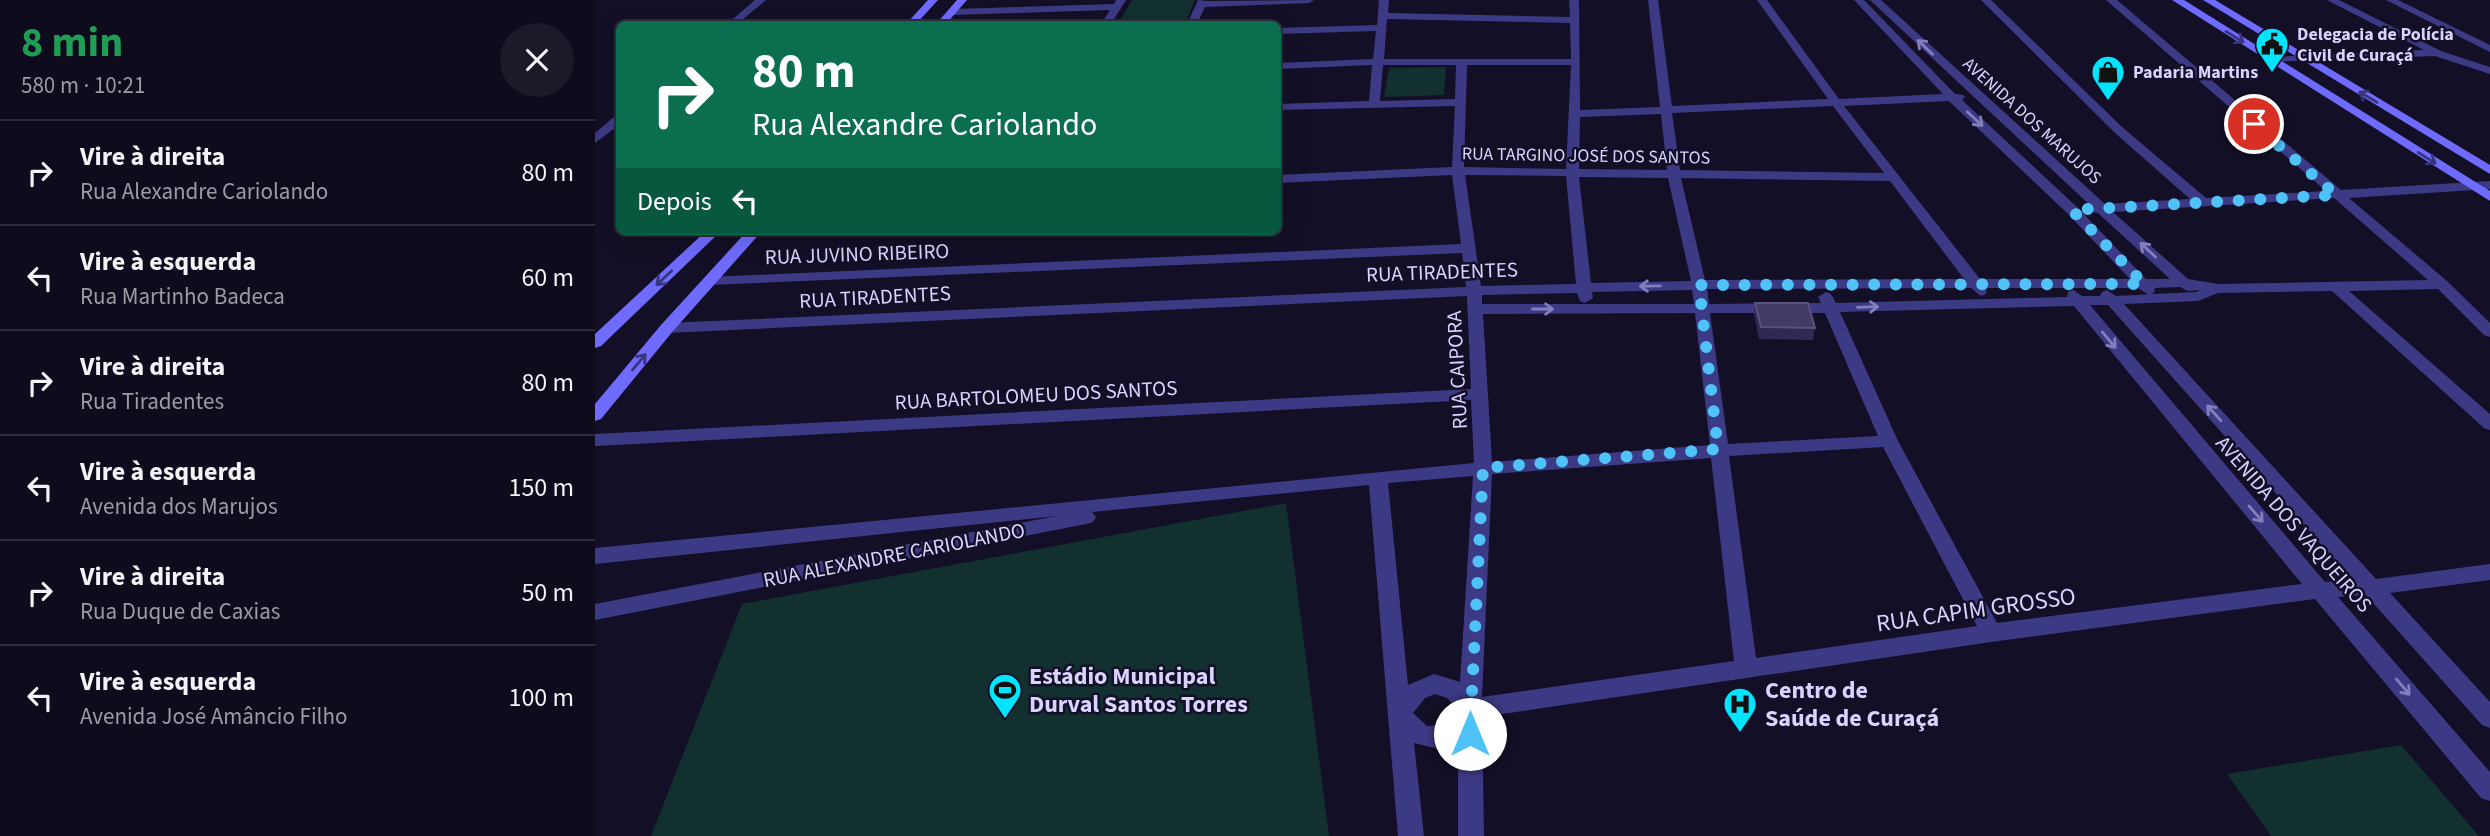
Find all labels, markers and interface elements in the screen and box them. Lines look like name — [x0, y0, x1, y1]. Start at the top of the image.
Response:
text: 8 min — [21, 13, 123, 73]
place label: Delegacia de Polícia Civil de Curaçá — [2297, 22, 2454, 68]
button: close — [500, 23, 574, 97]
public building icon: Delegacia de Polícia Civil de Curaçá — [2253, 25, 2291, 74]
one-way arrow — [2225, 29, 2244, 44]
text: 80 m — [752, 37, 856, 107]
one-way arrow — [1917, 39, 1934, 56]
icon: right — [637, 49, 728, 140]
street label: AVENIDA DOS MARUJOS — [1957, 52, 2107, 190]
shop icon: Padaria Martins — [2089, 53, 2127, 102]
place label: Padaria Martins — [2133, 60, 2258, 85]
text: 580 m · 10:21 — [21, 69, 145, 102]
one-way arrow — [2359, 90, 2379, 104]
pin — [2224, 94, 2284, 154]
text: Rua Alexandre Cariolando — [752, 102, 1097, 148]
icon: arrive — [2235, 105, 2273, 143]
one-way arrow — [1966, 111, 1984, 127]
text: Vire à direita — [80, 138, 225, 175]
street label: RUA TARGINO JOSÉ DOS SANTOS — [1462, 141, 1710, 171]
one-way arrow — [2417, 151, 2437, 165]
icon: right — [21, 154, 59, 192]
text: 80 m — [521, 154, 574, 191]
text: Rua Alexandre Cariolando — [80, 175, 328, 208]
icon: left — [726, 182, 764, 220]
text: Depois — [637, 183, 712, 220]
street label: RUA JUVINO RIBEIRO — [764, 236, 950, 272]
one-way arrow — [2139, 242, 2157, 258]
text: Vire à esquerda — [80, 243, 256, 280]
street label: RUA TIRADENTES — [1366, 254, 1518, 290]
icon: left — [21, 259, 59, 297]
text: 60 m — [521, 259, 574, 296]
one-way arrow — [656, 269, 673, 286]
street label: RUA TIRADENTES — [798, 278, 952, 316]
text: Rua Martinho Badeca — [80, 280, 285, 313]
one-way arrow — [1639, 280, 1662, 293]
one-way arrow — [1857, 300, 1880, 313]
one-way arrow — [1531, 302, 1554, 316]
street label: RUA CAIPORA — [1439, 309, 1475, 430]
one-way arrow — [2102, 330, 2117, 348]
text: Vire à direita — [80, 348, 225, 385]
one-way arrow — [630, 353, 646, 371]
icon: right — [21, 364, 59, 402]
text: 80 m — [521, 364, 574, 401]
street label: RUA BARTOLOMEU DOS SANTOS — [894, 373, 1178, 417]
text: Rua Tiradentes — [80, 385, 224, 418]
one-way arrow — [2206, 404, 2222, 422]
street label: AVENIDA DOS VAQUEIROS — [2209, 429, 2379, 619]
text: Vire à esquerda — [80, 453, 256, 490]
icon: left — [21, 469, 59, 507]
text: 150 m — [508, 469, 574, 506]
text: Avenida dos Marujos — [80, 490, 278, 523]
one-way arrow — [2247, 505, 2264, 522]
street label: RUA ALEXANDRE CARIOLANDO — [760, 515, 1028, 595]
text: Vire à direita — [80, 558, 225, 595]
icon: right — [21, 574, 59, 612]
text: 50 m — [521, 574, 574, 611]
street label: RUA CAPIM GROSSO — [1874, 579, 2078, 641]
text: Rua Duque de Caxias — [80, 595, 280, 628]
place label: Estádio Municipal Durval Santos Torres — [1029, 659, 1248, 722]
text: Vire à esquerda — [80, 663, 256, 700]
sports icon: Estádio Municipal Durval Santos Torres — [986, 671, 1024, 720]
place label: Centro de Saúde de Curaçá — [1765, 673, 1939, 736]
one-way arrow — [2395, 678, 2411, 696]
icon: left — [21, 679, 59, 717]
text: 100 m — [508, 679, 574, 716]
hospital icon: Centro de Saúde de Curaçá — [1721, 685, 1759, 734]
position arrow — [1433, 697, 1507, 771]
text: Avenida José Amâncio Filho — [80, 700, 347, 733]

